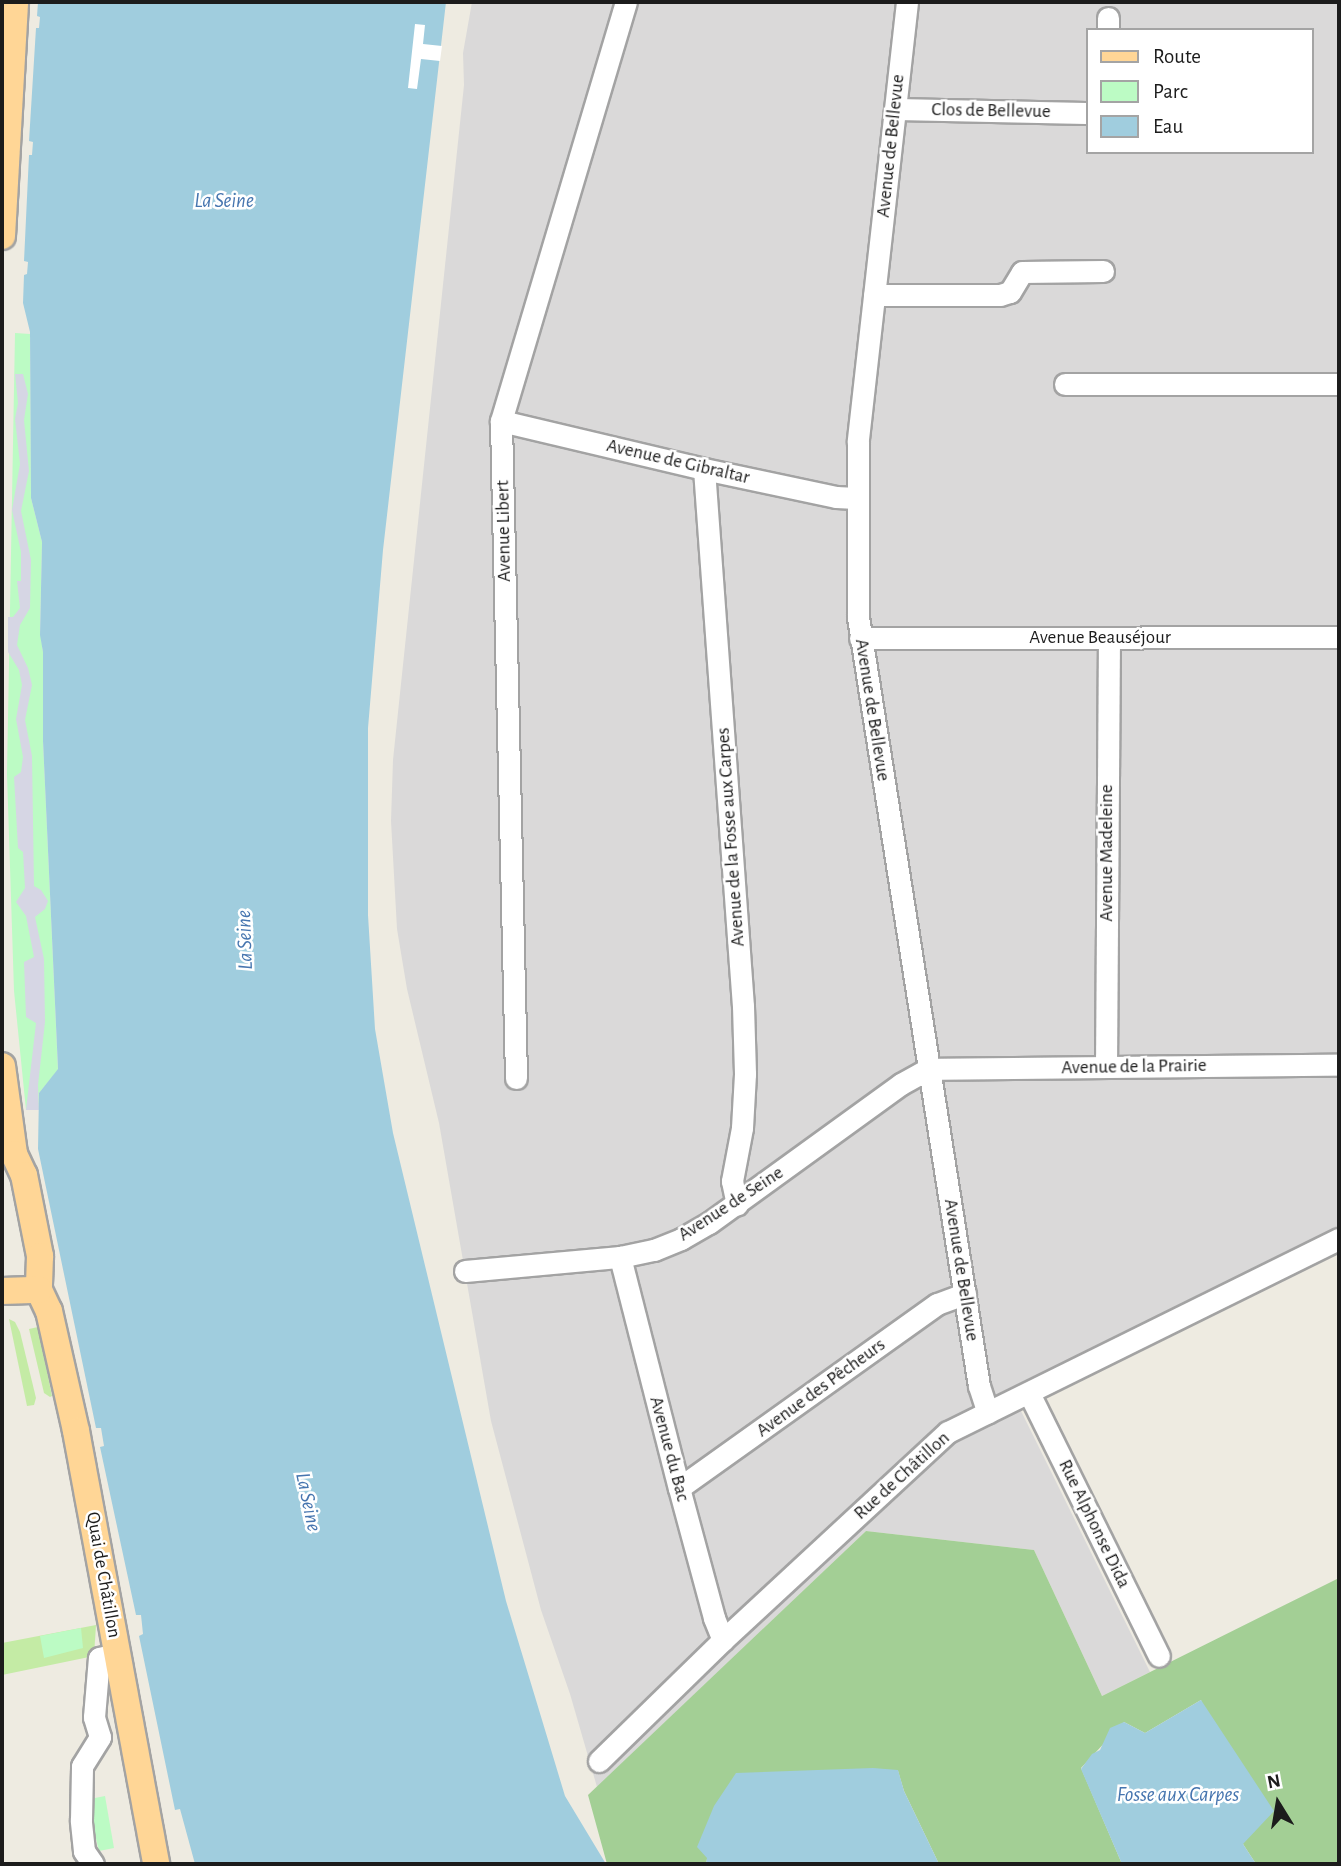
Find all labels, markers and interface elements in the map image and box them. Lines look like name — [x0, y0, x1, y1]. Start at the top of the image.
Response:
legend — [1086, 28, 1313, 154]
text: Route — [1153, 46, 1201, 67]
street label: Avenue de Bellevue — [872, 73, 910, 219]
text: Parc — [1153, 81, 1188, 102]
street label: Clos de Bellevue — [931, 99, 1051, 123]
text: Eau — [1153, 116, 1183, 137]
water label: La Seine — [194, 188, 254, 214]
street label: Avenue de Gibraltar — [604, 434, 752, 490]
street label: Avenue Libert — [492, 480, 516, 582]
street label: Avenue Beauséjour — [1029, 627, 1171, 649]
street label: Avenue de Bellevue — [850, 637, 894, 783]
street label: Avenue de la Fosse aux Carpes — [712, 727, 750, 947]
street label: Avenue Madeleine — [1096, 784, 1118, 922]
water label: La Seine — [231, 910, 259, 970]
street label: Avenue de la Prairie — [1061, 1054, 1207, 1080]
street label: Avenue de Seine — [674, 1162, 788, 1246]
street label: Avenue de Bellevue — [939, 1197, 983, 1343]
street label: Avenue des Pêcheurs — [752, 1334, 890, 1442]
street label: Avenue du Bac — [644, 1394, 694, 1504]
street label: Rue de Châtillon — [849, 1427, 955, 1525]
street label: Rue Alphonse Dida — [1053, 1456, 1135, 1592]
water label: La Seine — [289, 1470, 327, 1534]
street label: Quai de Châtillon — [81, 1510, 125, 1640]
north arrow — [1243, 1768, 1313, 1838]
text: N — [1266, 1771, 1282, 1792]
water label: Fosse aux Carpes — [1117, 1782, 1239, 1808]

